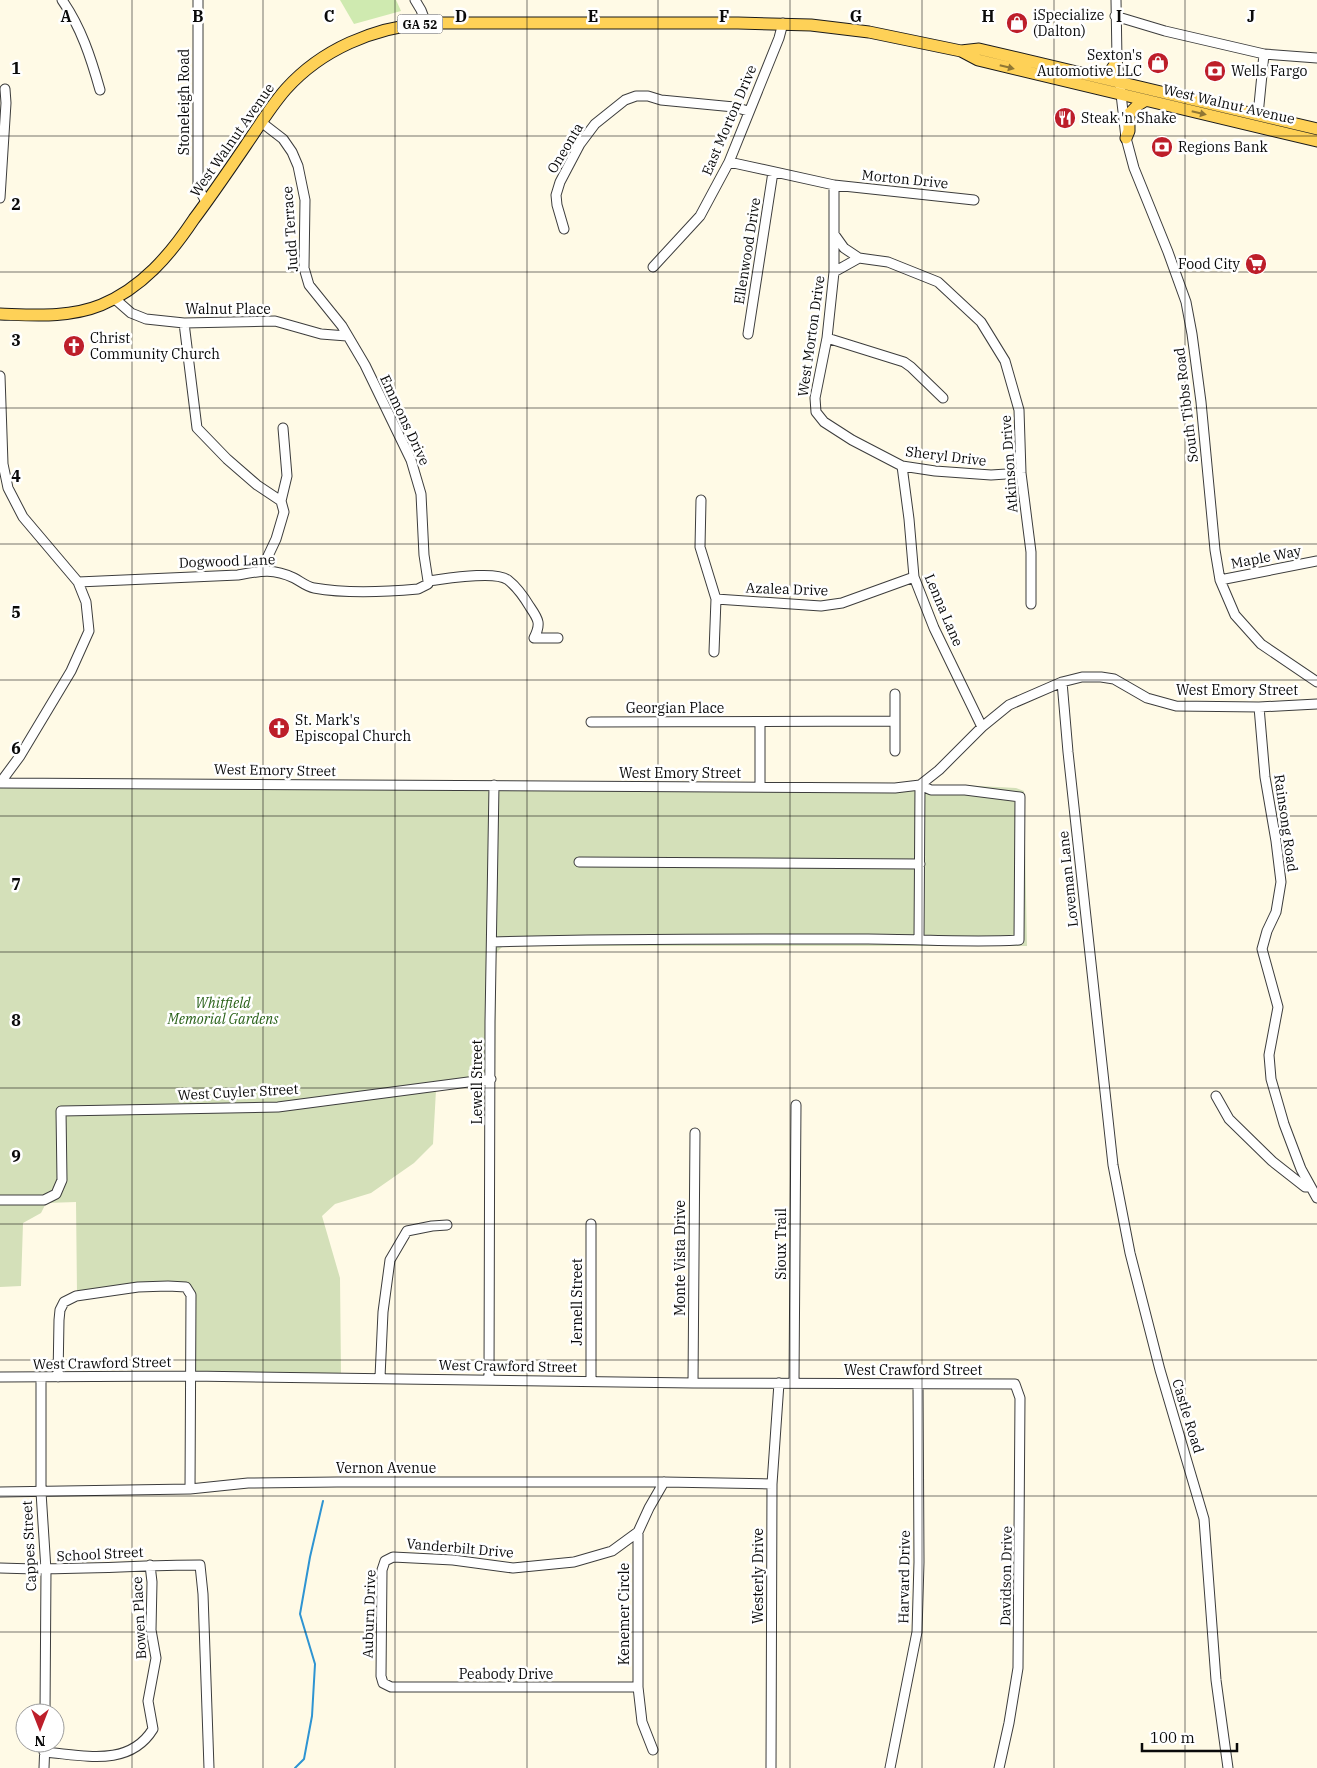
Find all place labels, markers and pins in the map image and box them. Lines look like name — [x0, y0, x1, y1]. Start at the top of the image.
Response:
place label: iSpecialize (Dalton) — [1033, 6, 1104, 40]
shop icon: iSpecialize (Dalton) — [1005, 11, 1029, 35]
place label: Sexton's Automotive LLC — [1037, 46, 1142, 80]
shop icon: Sexton's Automotive LLC — [1146, 51, 1170, 75]
bank icon: Wells Fargo — [1203, 59, 1227, 83]
place label: Wells Fargo — [1231, 62, 1307, 80]
restaurant icon: Steak 'n Shake — [1053, 106, 1077, 130]
place label: Steak 'n Shake — [1081, 109, 1177, 127]
bank icon: Regions Bank — [1150, 135, 1174, 159]
place label: Regions Bank — [1178, 138, 1269, 156]
supermarket icon: Food City — [1244, 252, 1268, 276]
place label: Food City — [1178, 255, 1241, 273]
place label: Christ Community Church — [90, 329, 220, 363]
church icon: Christ Community Church — [62, 334, 86, 358]
place label: St. Mark's Episcopal Church — [295, 711, 412, 745]
church icon: St. Mark's Episcopal Church — [267, 716, 291, 740]

